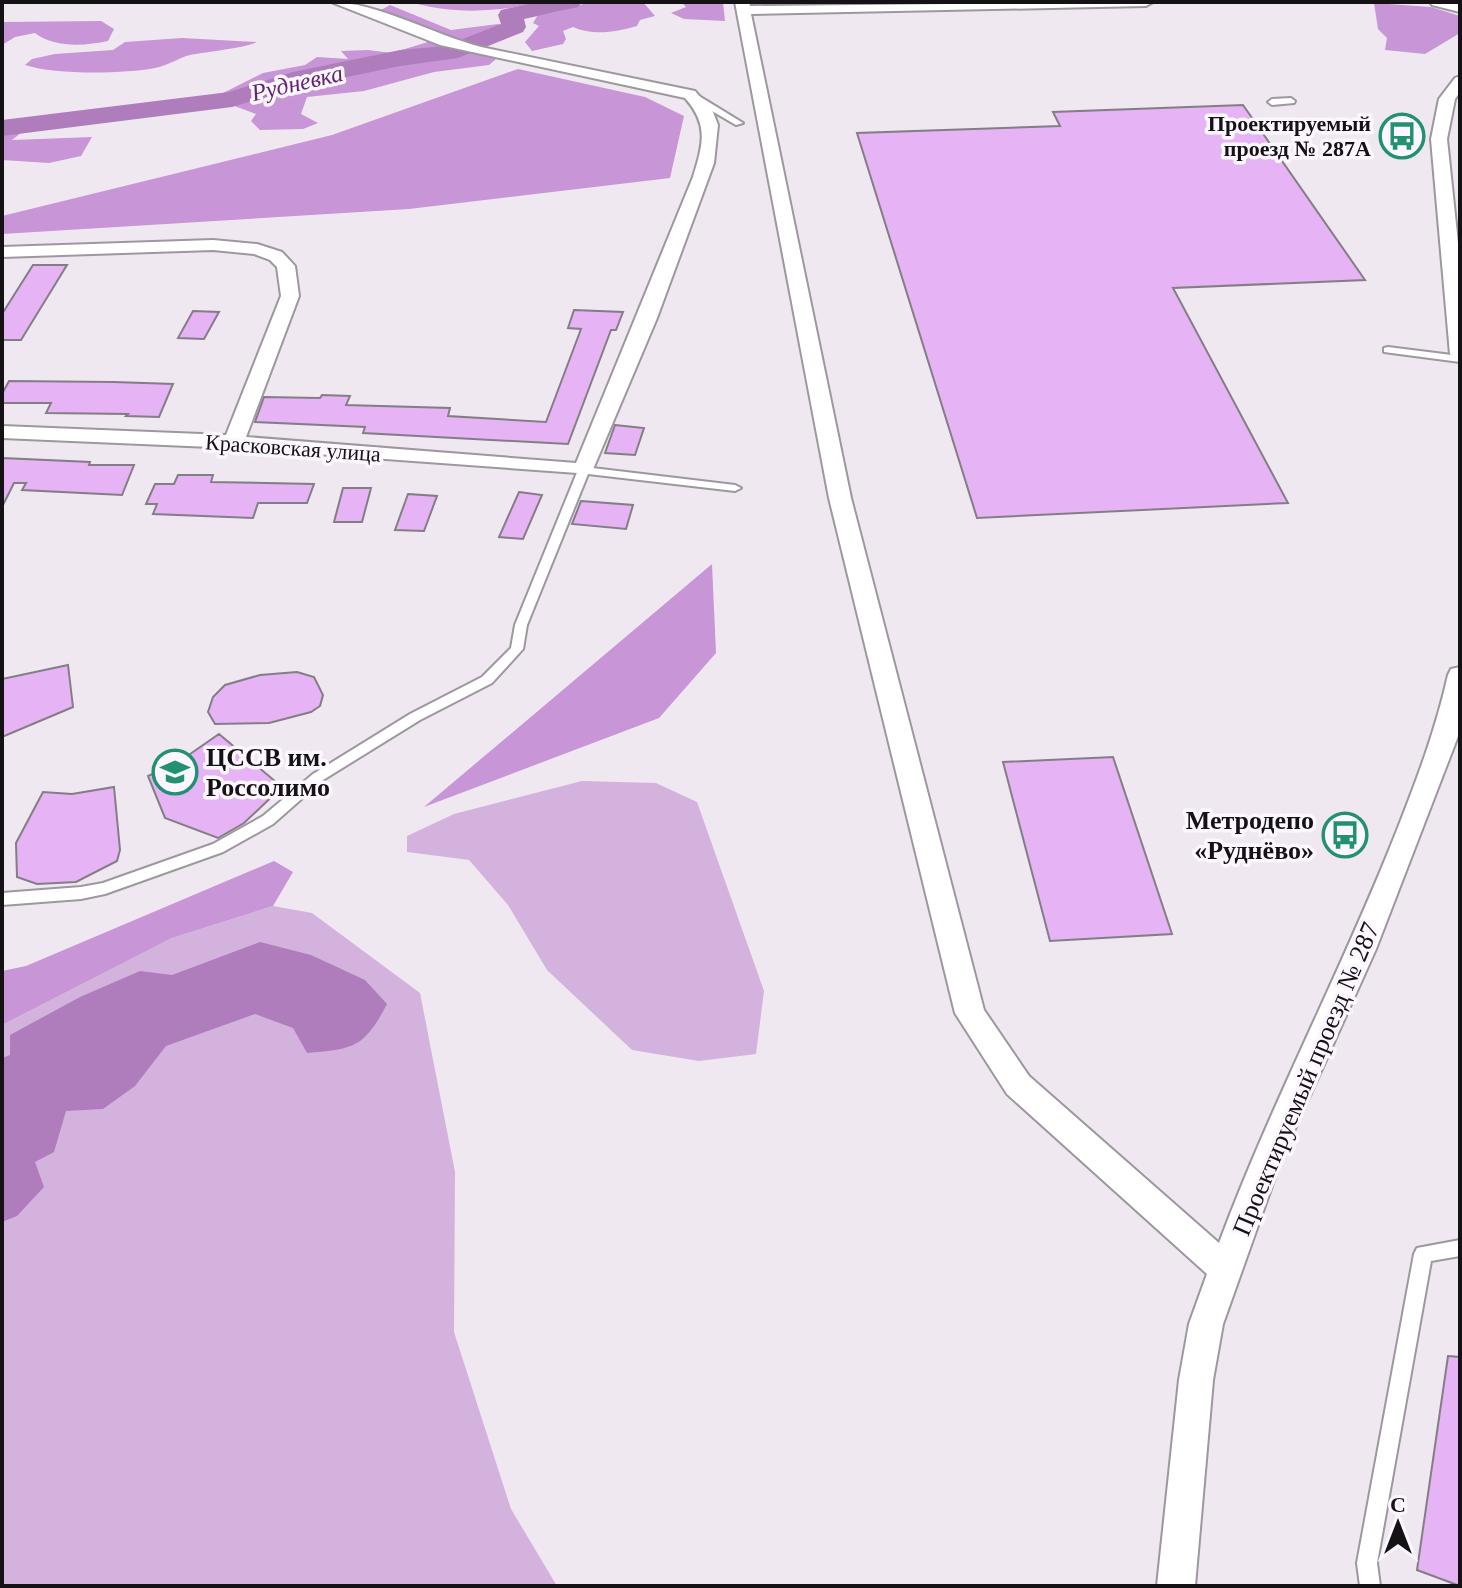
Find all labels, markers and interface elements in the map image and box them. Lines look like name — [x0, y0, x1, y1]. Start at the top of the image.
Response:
water label: Рудневка — [248, 60, 345, 106]
place label: Проектируемый проезд № 287А — [1208, 111, 1371, 161]
bus stop icon: Проектируемый проезд № 287А — [1378, 112, 1426, 160]
street label: Красковская улица — [204, 429, 382, 467]
place label: ЦССВ им. Россолимо — [206, 743, 330, 802]
school or university icon: ЦССВ им. Россолимо — [151, 748, 199, 796]
place label: Метродепо «Руднёво» — [1186, 806, 1314, 865]
bus stop icon: Метродепо «Руднёво» — [1321, 811, 1369, 859]
street label: Проектируемый проезд № 287 — [1227, 918, 1385, 1240]
north arrow — [1358, 1484, 1438, 1564]
text: С — [1390, 1492, 1406, 1517]

